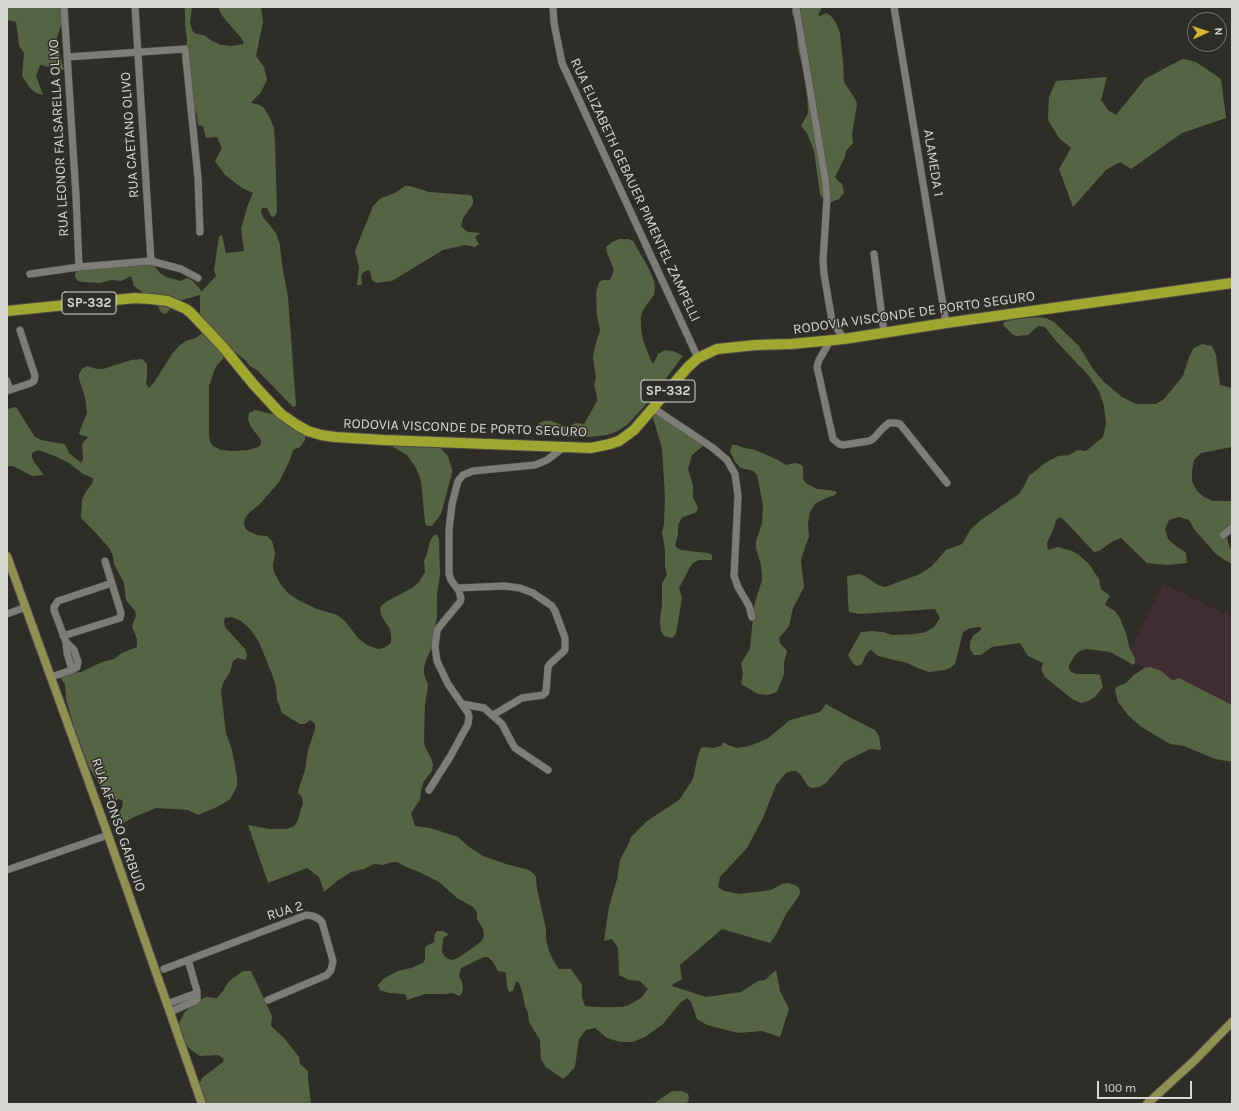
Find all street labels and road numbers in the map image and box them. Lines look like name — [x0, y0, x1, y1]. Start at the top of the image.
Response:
street label: RUA LEONOR FALSARELLA OLIVO — [45, 39, 73, 237]
street label: RUA ELIZABETH GEBAUER PIMENTEL ZAMPELLI — [566, 55, 704, 325]
street label: RUA CAETANO OLIVO — [117, 71, 143, 199]
street label: ALAMEDA 1 — [919, 128, 947, 198]
street label: RODOVIA VISCONDE DE PORTO SEGURO — [792, 288, 1036, 338]
road number: SP-332 — [62, 292, 116, 314]
road number: SP-332 — [641, 380, 695, 402]
street label: RODOVIA VISCONDE DE PORTO SEGURO — [343, 415, 587, 441]
street label: RUA AFONSO GARBUIO — [87, 756, 149, 894]
street label: RUA 2 — [265, 898, 305, 924]

